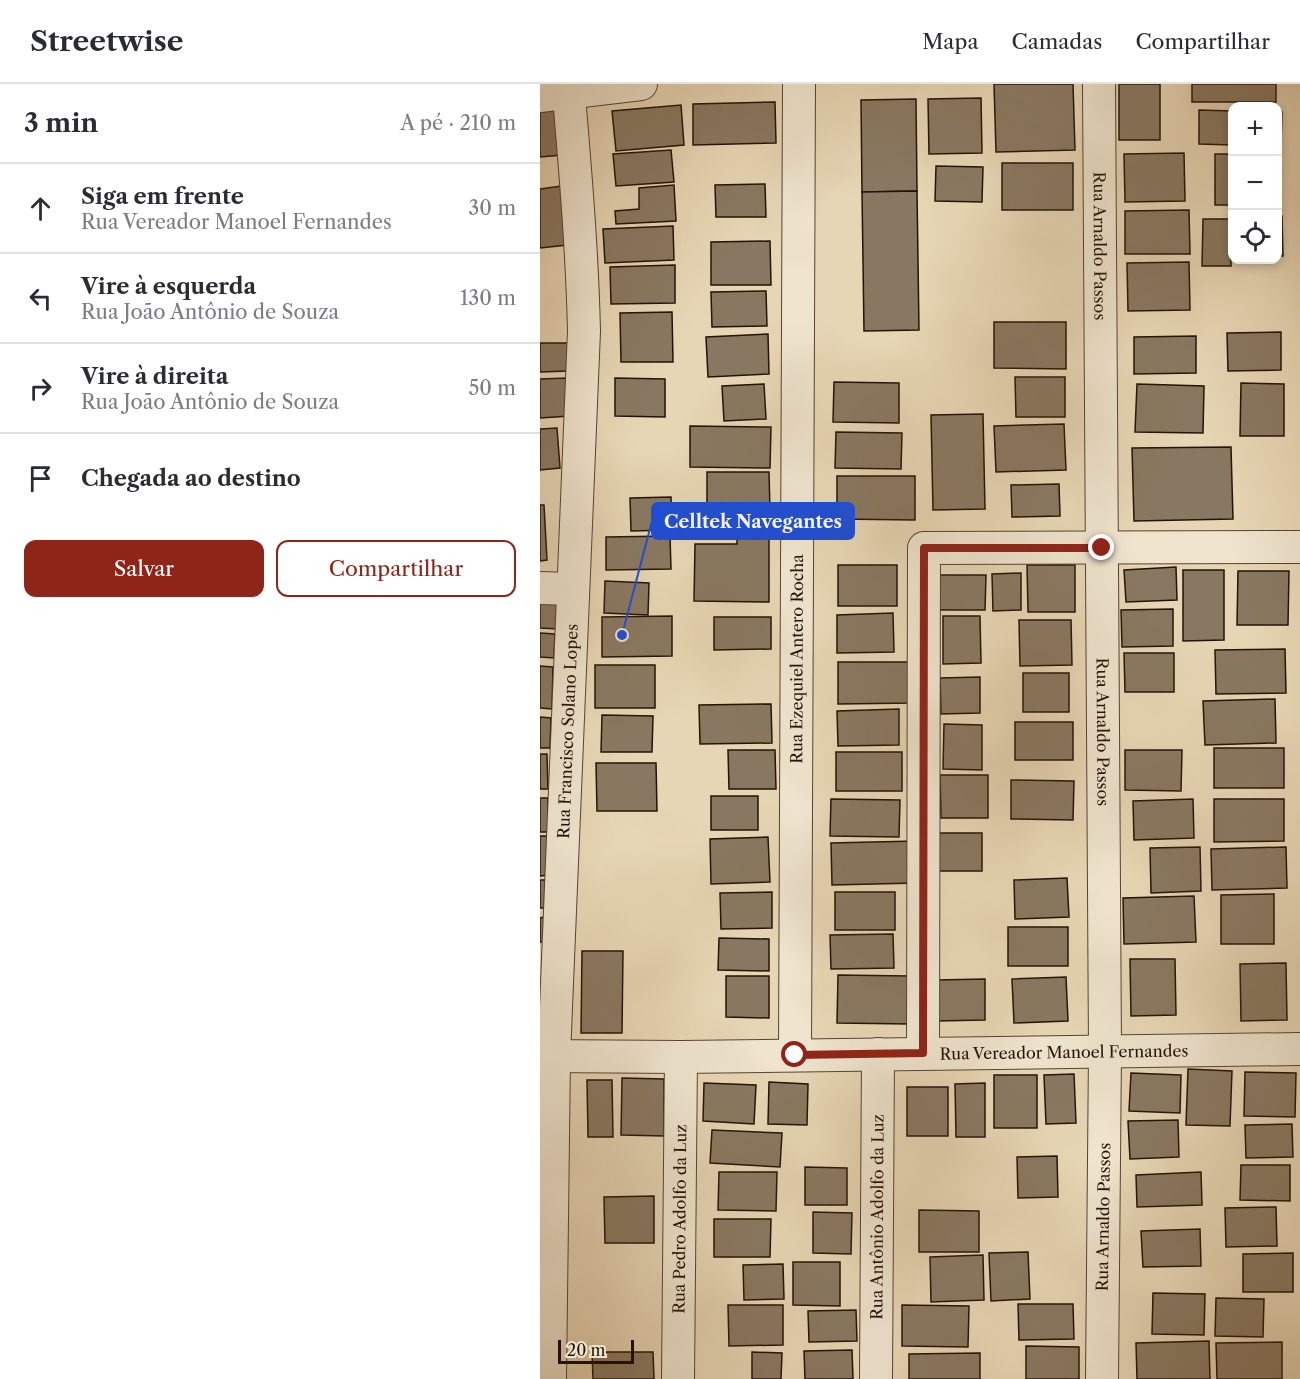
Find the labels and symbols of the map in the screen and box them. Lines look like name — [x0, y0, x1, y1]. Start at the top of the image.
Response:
street label: Rua Arnaldo Passos — [1090, 172, 1110, 320]
callout: Celltek Navegantes — [652, 503, 854, 539]
text: Celltek Navegantes — [664, 511, 842, 533]
route end — [1088, 534, 1114, 560]
street label: Rua Ezequiel Antero Rocha — [786, 554, 807, 764]
street label: Rua Francisco Solano Lopes — [553, 623, 582, 839]
street label: Rua Arnaldo Passos — [1093, 658, 1113, 806]
street label: Rua Vereador Manoel Fernandes — [939, 1040, 1189, 1064]
route start — [781, 1041, 807, 1067]
street label: Rua Antônio Adolfo da Luz — [866, 1114, 888, 1320]
street label: Rua Pedro Adolfo da Luz — [669, 1124, 690, 1314]
street label: Rua Arnaldo Passos — [1092, 1143, 1114, 1291]
scale bar — [558, 1337, 634, 1364]

